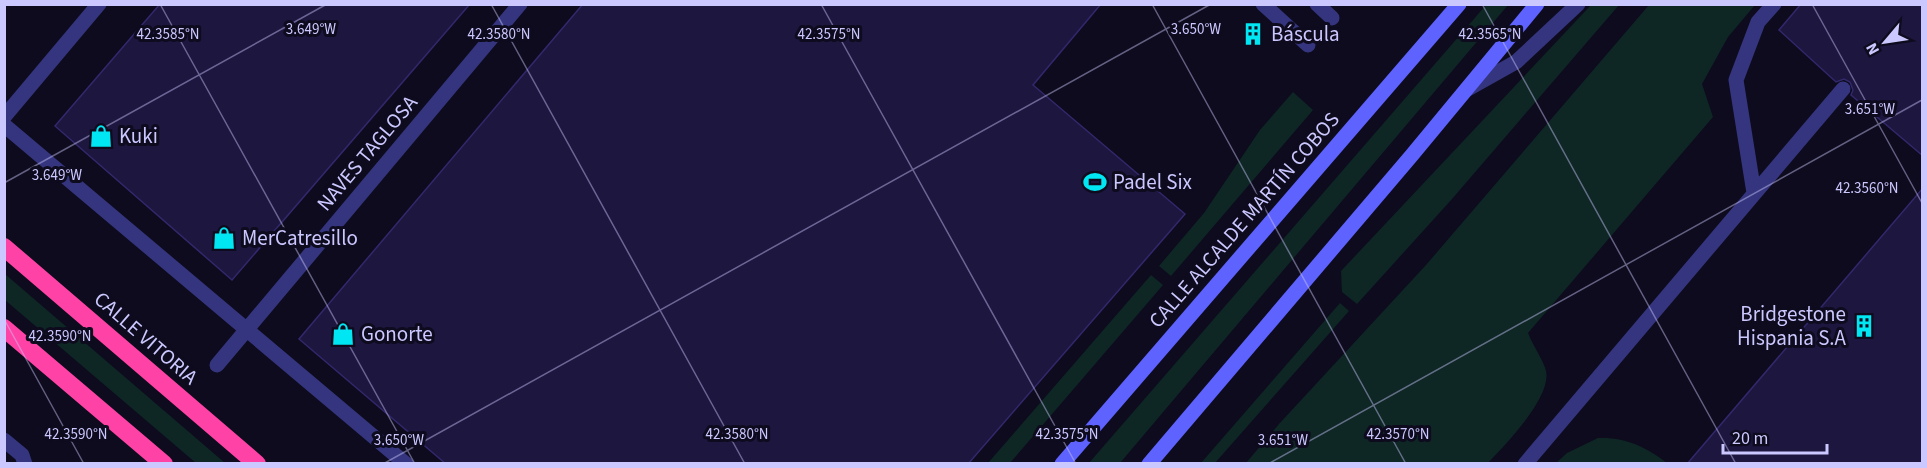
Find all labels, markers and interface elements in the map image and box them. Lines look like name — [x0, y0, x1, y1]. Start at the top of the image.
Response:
north arrow — [1855, 12, 1915, 72]
text: 3.649°W — [286, 19, 336, 40]
text: 3.650°W — [1171, 19, 1221, 40]
place label: Báscula — [1271, 19, 1340, 49]
building icon: Báscula — [1240, 21, 1266, 47]
text: 42.3585°N — [136, 24, 200, 45]
text: 42.3580°N — [467, 24, 531, 45]
text: 42.3575°N — [797, 24, 861, 45]
text: 42.3565°N — [1458, 24, 1522, 45]
text: N — [1861, 39, 1885, 59]
street label: NAVES TAGLOSA — [310, 88, 425, 217]
text: 3.651°W — [1845, 99, 1895, 120]
street label: CALLE ALCALDE MARTÍN COBOS — [1142, 105, 1346, 335]
place label: Kuki — [119, 121, 158, 151]
shop icon: Kuki — [88, 123, 114, 149]
text: 3.649°W — [32, 165, 82, 186]
place label: Padel Six — [1113, 167, 1193, 197]
sports icon: Padel Six — [1082, 169, 1108, 195]
text: 42.3560°N — [1835, 178, 1899, 199]
place label: MerCatresillo — [242, 223, 358, 253]
shop icon: MerCatresillo — [211, 225, 237, 251]
street label: CALLE VITORIA — [87, 284, 205, 392]
place label: Bridgestone Hispania S.A — [1737, 299, 1847, 353]
building icon: Bridgestone Hispania S.A — [1851, 313, 1877, 339]
place label: Gonorte — [361, 319, 433, 349]
shop icon: Gonorte — [330, 321, 356, 347]
text: 42.3590°N — [28, 326, 92, 347]
scale bar — [1723, 417, 1826, 455]
text: 42.3590°N — [44, 424, 108, 445]
text: 42.3580°N — [705, 424, 769, 445]
text: 42.3575°N — [1035, 424, 1099, 445]
text: 42.3570°N — [1366, 424, 1430, 445]
text: 20 m — [1732, 426, 1768, 451]
text: 3.650°W — [374, 430, 424, 451]
text: 3.651°W — [1258, 430, 1308, 451]

